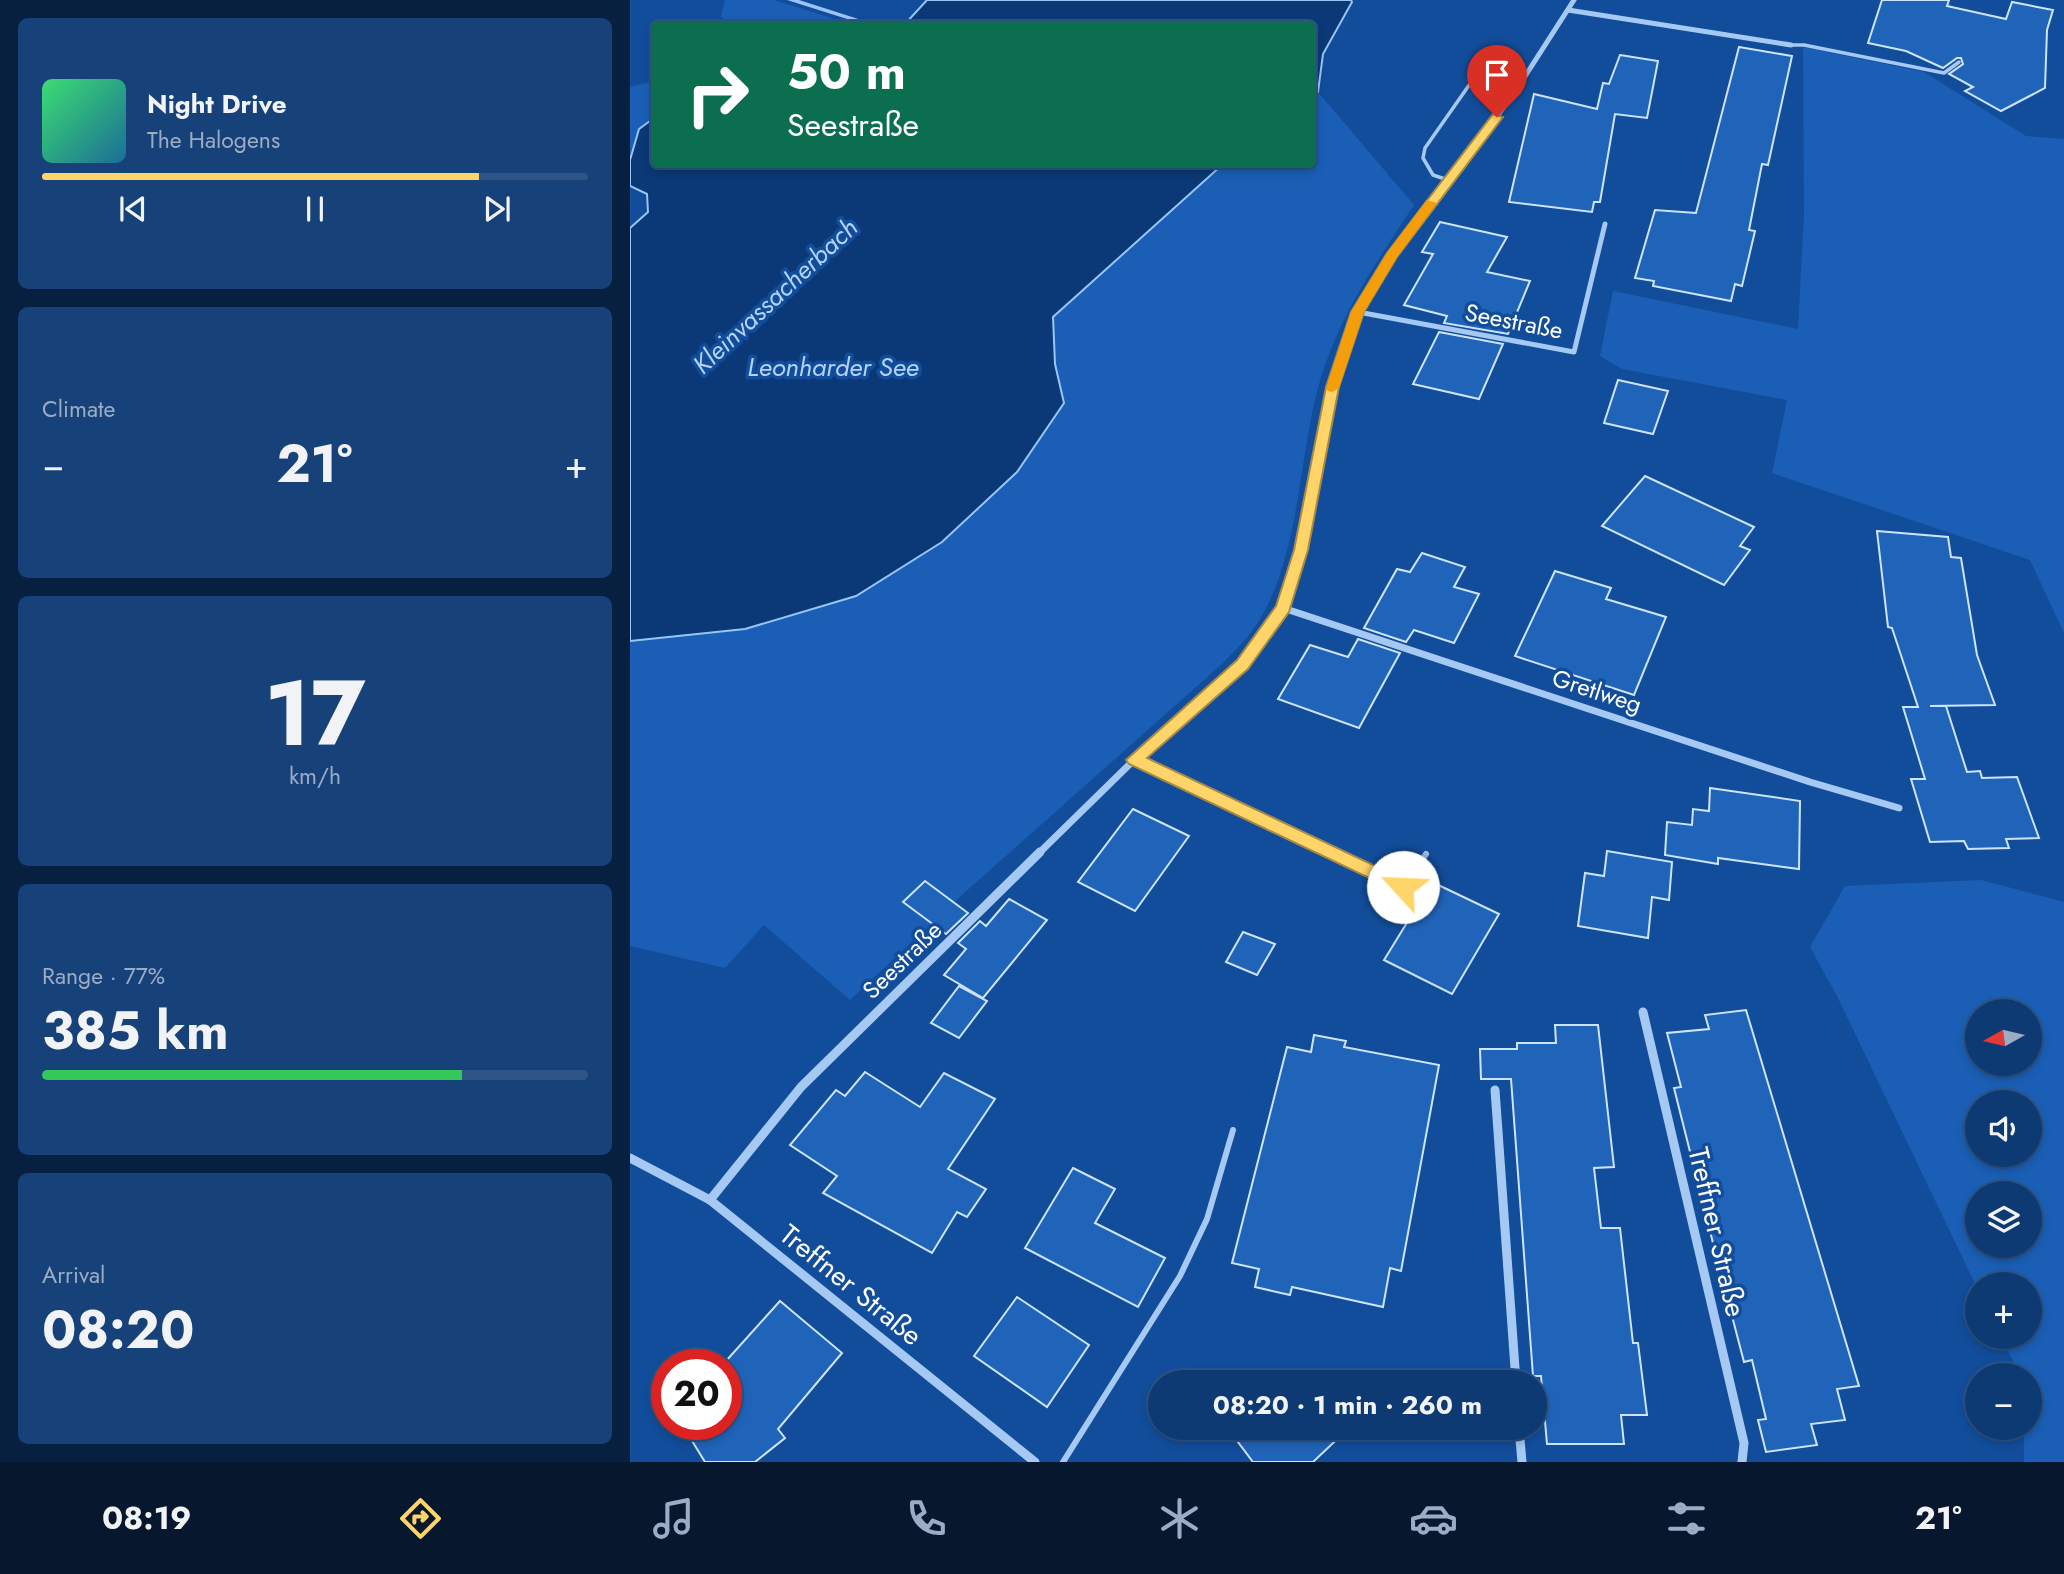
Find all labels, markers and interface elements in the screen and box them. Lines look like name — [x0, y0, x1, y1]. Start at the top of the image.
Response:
text: 50 m — [787, 37, 906, 107]
pin — [1467, 45, 1527, 117]
icon: right — [672, 49, 763, 140]
icon: arrive — [1478, 56, 1516, 94]
text: Night Drive — [147, 85, 287, 123]
text: Seestraße — [787, 102, 919, 148]
text: The Halogens — [147, 123, 280, 157]
icon: previous — [114, 190, 152, 228]
icon: pause — [296, 190, 334, 228]
icon: next — [478, 190, 516, 228]
water label: Kleinvassacherbach — [684, 209, 866, 383]
street label: Seestraße — [1462, 294, 1566, 348]
water label: Leonharder See — [747, 348, 919, 386]
text: Climate — [42, 392, 115, 426]
text: 21° — [277, 426, 353, 502]
text: − — [42, 437, 64, 492]
text: + — [565, 437, 588, 492]
text: 17 — [264, 648, 366, 779]
street label: Gretlweg — [1548, 660, 1646, 722]
text: km/h — [289, 759, 341, 793]
position arrow — [1366, 850, 1440, 924]
street label: Seestraße — [854, 913, 950, 1007]
text: Range · 77% — [42, 959, 165, 993]
text: 385 km — [42, 993, 229, 1069]
north arrow — [1965, 999, 2042, 1076]
map controls — [1965, 999, 2042, 1440]
button: sound — [1965, 1090, 2042, 1167]
street label: Treffner Straße — [1678, 1143, 1756, 1321]
button: layers — [1965, 1181, 2042, 1258]
street label: Treffner Straße — [771, 1215, 931, 1355]
text: Arrival — [42, 1258, 105, 1292]
button: + — [1965, 1272, 2042, 1349]
text: 08:20 — [42, 1292, 194, 1368]
speed limit sign: 20 — [651, 1349, 742, 1440]
button: − — [1965, 1363, 2042, 1440]
text: 08:20 · 1 min · 260 m — [1213, 1386, 1482, 1424]
icon: directions — [396, 1494, 445, 1543]
icon: music — [649, 1494, 698, 1543]
icon: phone — [902, 1494, 951, 1543]
icon: climate — [1155, 1494, 1204, 1543]
icon: car — [1409, 1494, 1458, 1543]
icon: filters — [1662, 1494, 1711, 1543]
text: 08:19 — [102, 1495, 191, 1541]
text: 21° — [1915, 1495, 1962, 1541]

